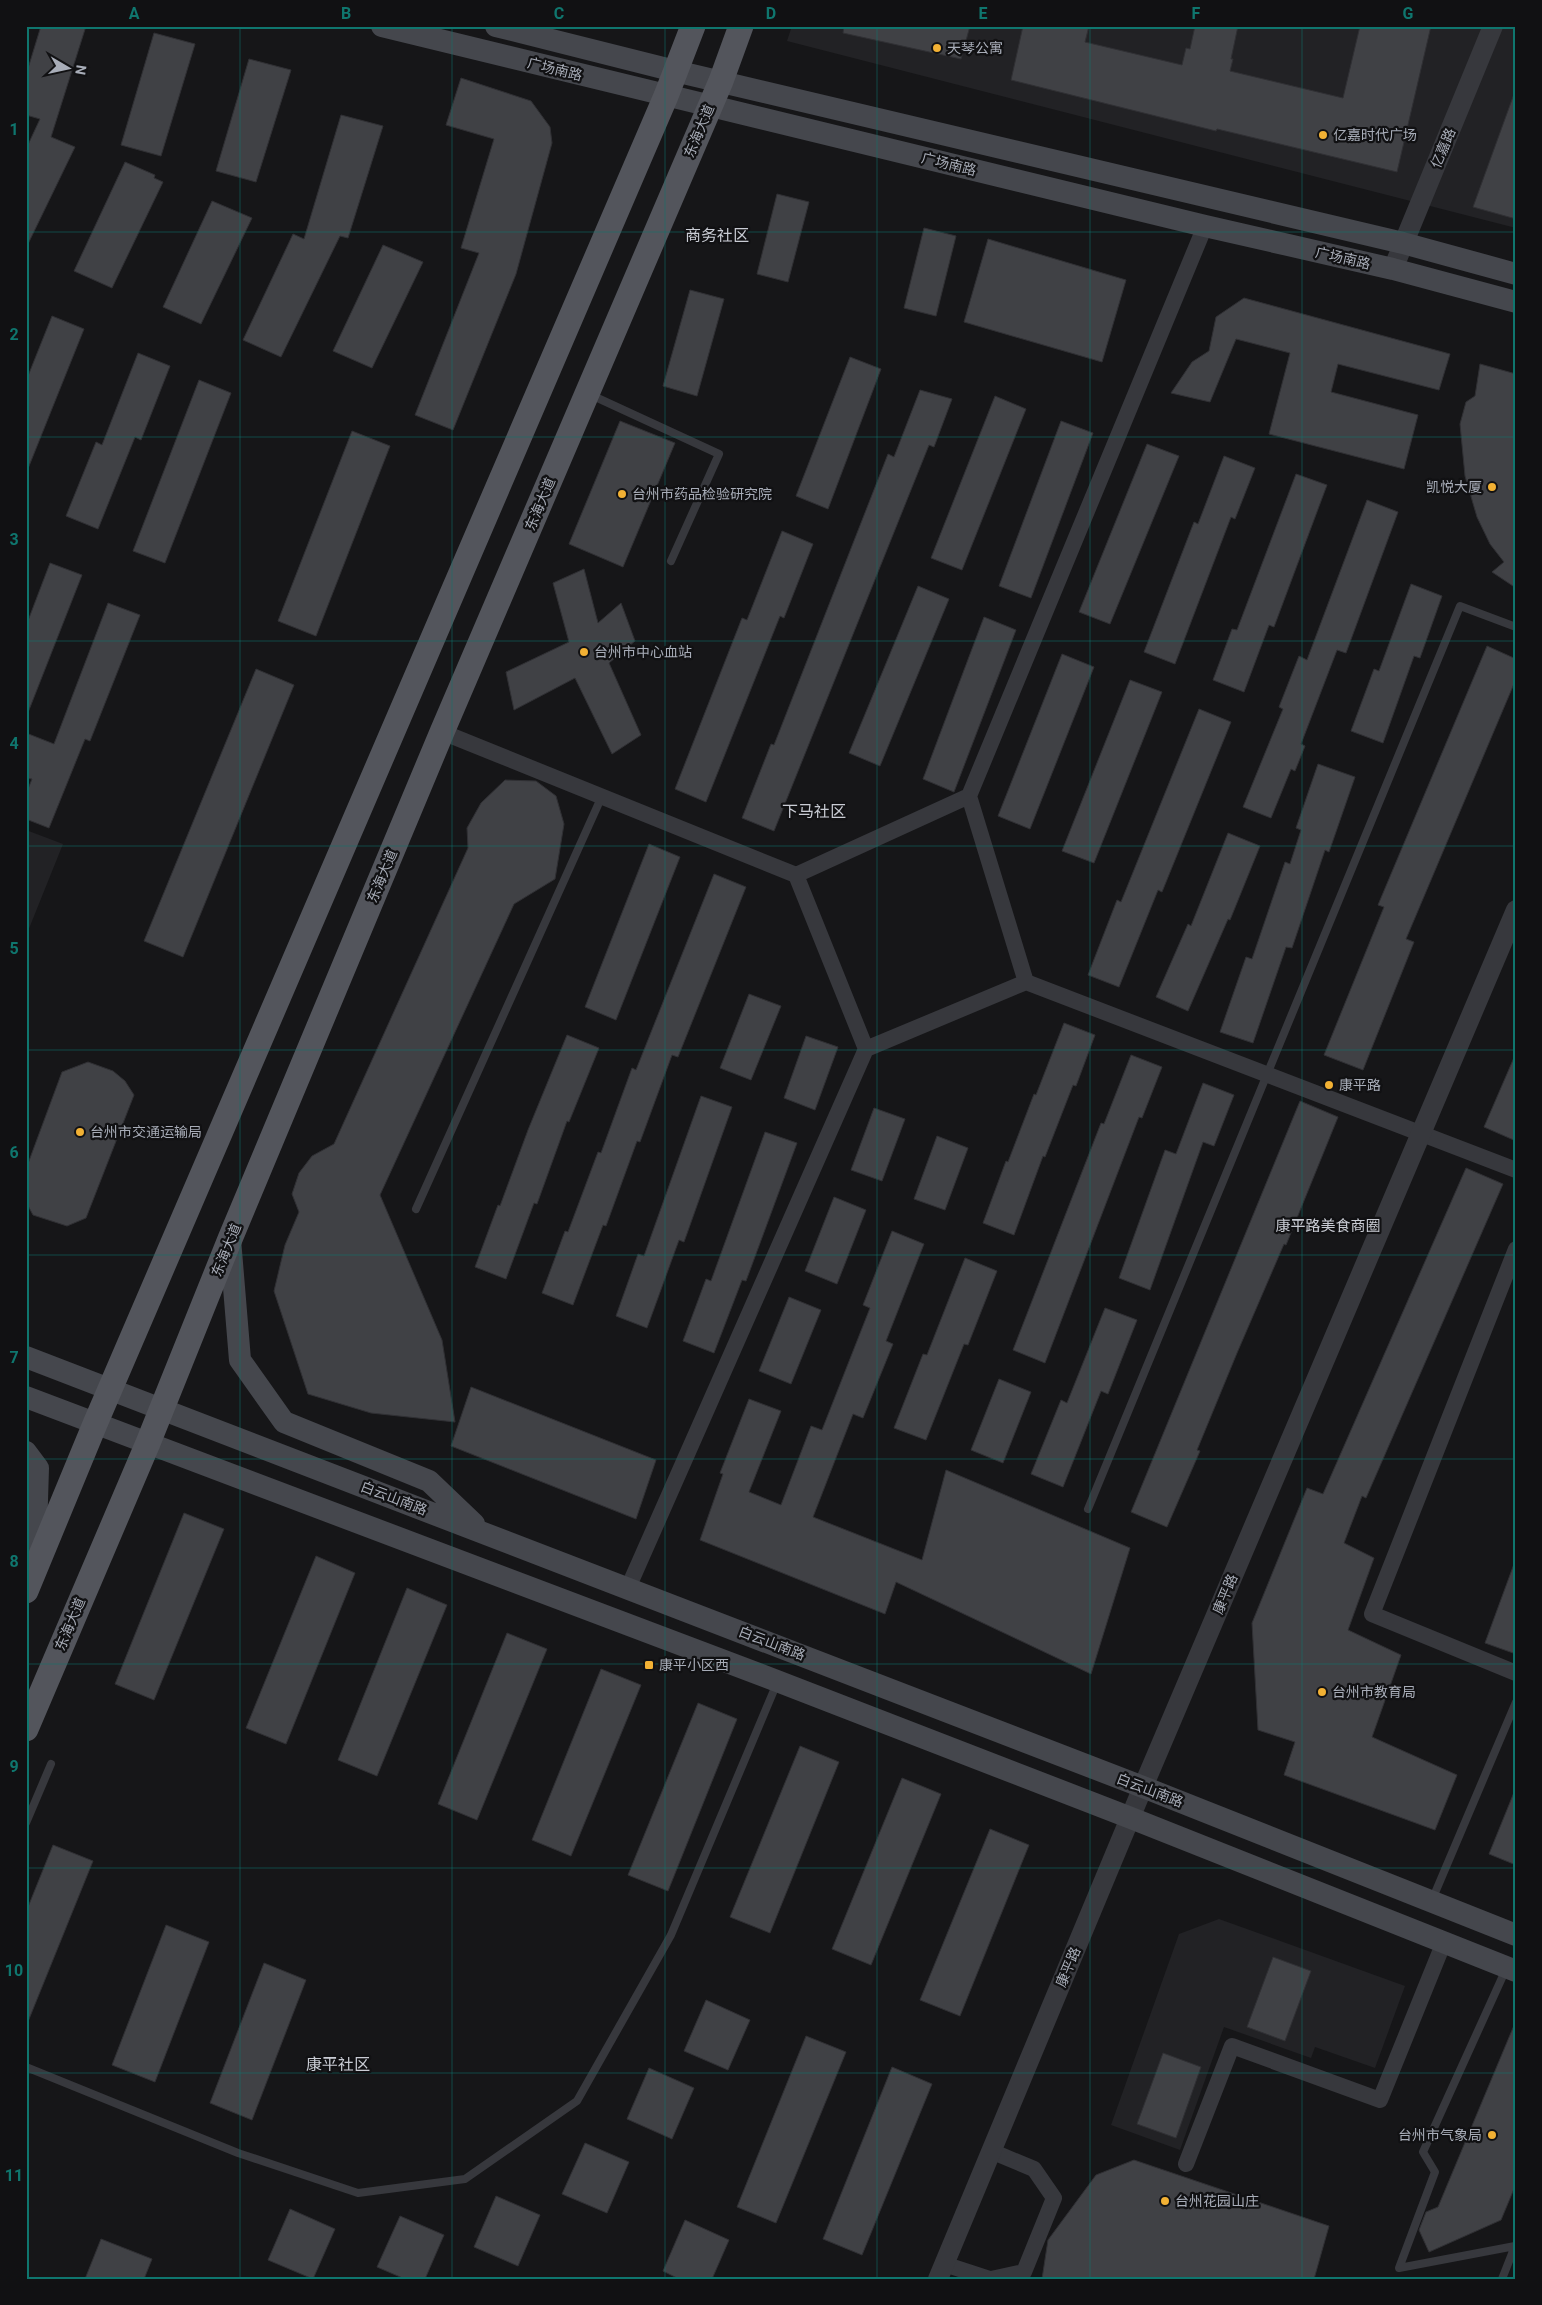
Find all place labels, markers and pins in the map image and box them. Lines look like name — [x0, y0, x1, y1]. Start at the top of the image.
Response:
place label: 天琴公寓 — [947, 40, 1003, 56]
marker: 天琴公寓 — [931, 42, 943, 54]
place label: 亿嘉时代广场 — [1333, 127, 1417, 143]
marker: 亿嘉时代广场 — [1317, 129, 1329, 141]
place label: 凯悦大厦 — [1426, 479, 1482, 495]
marker: 凯悦大厦 — [1486, 481, 1498, 493]
place label: 台州市药品检验研究院 — [632, 486, 772, 502]
marker: 台州市药品检验研究院 — [616, 488, 628, 500]
place label: 台州市中心血站 — [594, 644, 692, 660]
marker: 台州市中心血站 — [578, 646, 590, 658]
place label: 康平路 — [1339, 1077, 1381, 1093]
marker: 康平路 — [1323, 1079, 1335, 1091]
place label: 台州市交通运输局 — [90, 1124, 202, 1140]
marker: 台州市交通运输局 — [74, 1126, 86, 1138]
place label: 康平小区西 — [659, 1657, 729, 1673]
marker: 康平小区西 — [643, 1659, 655, 1671]
place label: 台州市教育局 — [1332, 1684, 1416, 1700]
marker: 台州市教育局 — [1316, 1686, 1328, 1698]
place label: 台州市气象局 — [1398, 2127, 1482, 2143]
marker: 台州市气象局 — [1486, 2129, 1498, 2141]
place label: 台州花园山庄 — [1175, 2193, 1259, 2209]
marker: 台州花园山庄 — [1159, 2195, 1171, 2207]

